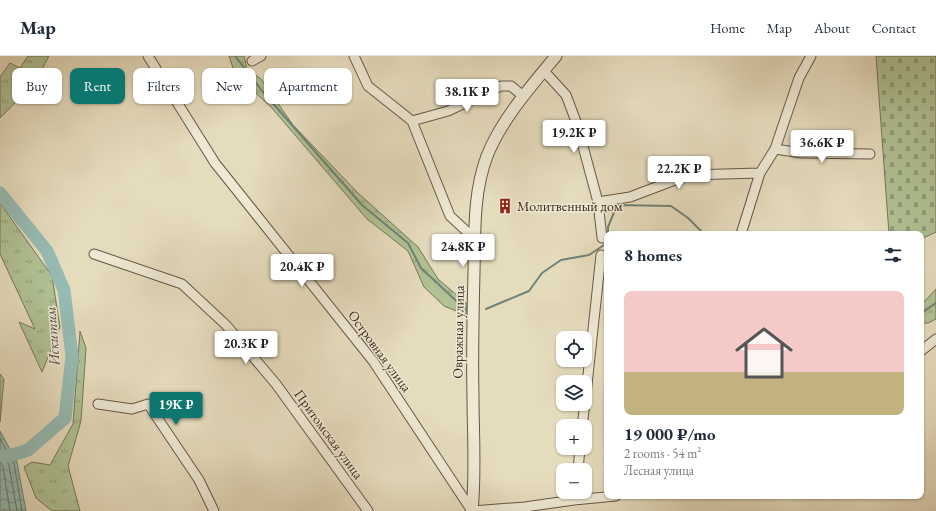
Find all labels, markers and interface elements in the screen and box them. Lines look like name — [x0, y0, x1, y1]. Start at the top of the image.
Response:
text: Map — [20, 15, 56, 40]
text: Home — [710, 19, 745, 37]
text: Map — [767, 19, 792, 37]
text: About — [814, 19, 850, 37]
text: Contact — [872, 19, 916, 37]
chip: Buy — [12, 68, 62, 104]
chip: Rent — [70, 68, 125, 104]
chip: Filters — [133, 68, 194, 104]
chip: New — [202, 68, 256, 104]
chip: Apartment — [264, 68, 352, 104]
pin: 38.1K ₽ — [430, 79, 504, 113]
text: 38.1K ₽ — [445, 83, 489, 100]
pin: 19.2K ₽ — [537, 120, 611, 154]
text: 19.2K ₽ — [552, 124, 596, 141]
pin: 36.6K ₽ — [785, 130, 859, 164]
text: 36.6K ₽ — [800, 134, 844, 151]
pin: 22.2K ₽ — [642, 156, 716, 190]
text: 22.2K ₽ — [657, 160, 701, 177]
building icon: Молитвенный дом — [496, 197, 514, 215]
place label: Молитвенный дом — [517, 197, 623, 215]
pin: 24.8K ₽ — [426, 234, 500, 268]
text: 24.8K ₽ — [441, 238, 485, 255]
text: 8 homes — [624, 244, 682, 266]
icon: filters — [882, 244, 904, 266]
pin: 20.4K ₽ — [265, 254, 339, 288]
text: 20.4K ₽ — [280, 258, 324, 275]
street label: Овражная улица — [448, 285, 468, 379]
water label: Искитим — [40, 306, 64, 367]
street label: Островная улица — [344, 307, 416, 396]
icon: home — [728, 317, 800, 389]
pin: 20.3K ₽ — [209, 331, 283, 365]
map controls — [556, 331, 592, 499]
button: locate — [556, 331, 592, 367]
text: 20.3K ₽ — [224, 335, 268, 352]
button: layers — [556, 375, 592, 411]
street label: Притомская улица — [290, 385, 368, 483]
pin: 19K ₽ — [148, 392, 204, 426]
text: 19K ₽ — [159, 396, 193, 413]
button: + — [556, 419, 592, 455]
text: 19 000 ₽/mo — [624, 423, 716, 445]
text: 2 rooms · 54 m² — [624, 445, 701, 462]
text: Лесная улица — [624, 462, 694, 479]
button: − — [556, 463, 592, 499]

